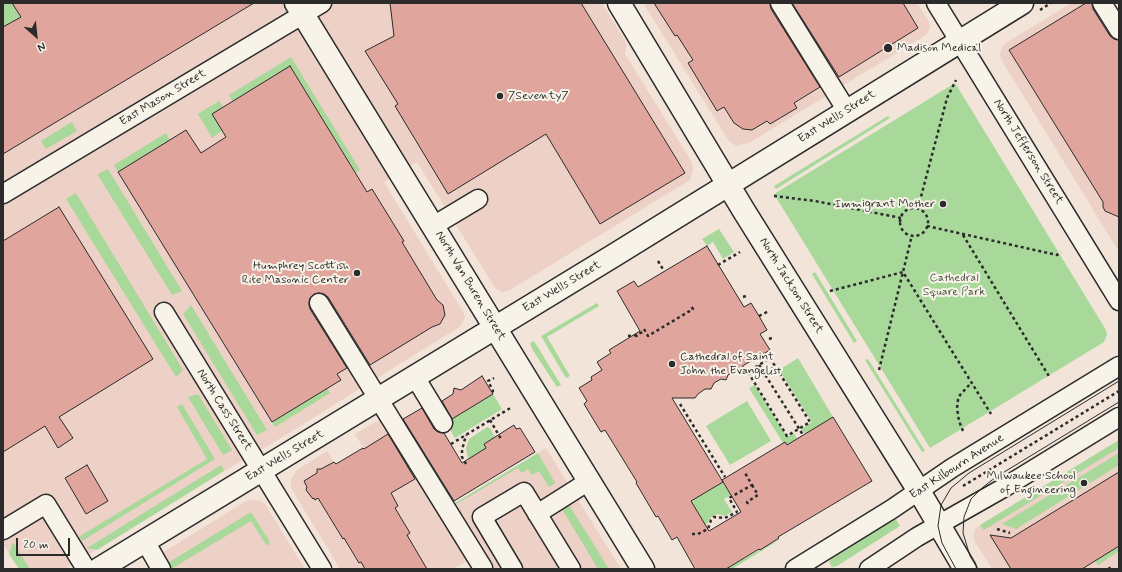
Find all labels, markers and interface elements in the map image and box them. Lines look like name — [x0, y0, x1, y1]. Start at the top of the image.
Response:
north arrow — [16, 16, 56, 56]
text: N — [35, 39, 48, 55]
place label: Madison Medical — [897, 41, 981, 55]
marker: Madison Medical — [882, 42, 894, 54]
street label: East Mason Street — [117, 67, 209, 129]
street label: East Wells Street — [795, 87, 879, 147]
place label: 7Seventy7 — [508, 89, 569, 103]
marker: 7Seventy7 — [495, 91, 505, 101]
street label: North Jefferson Street — [990, 97, 1066, 207]
place label: Immigrant Mother — [835, 197, 935, 211]
marker: Immigrant Mother — [938, 199, 948, 209]
street label: North Van Buren Street — [432, 229, 508, 343]
street label: North Jackson Street — [756, 235, 826, 337]
street label: East Wells Street — [520, 258, 604, 316]
place label: Humphrey Scottish Rite Masonic Center — [242, 259, 349, 287]
marker: Humphrey Scottish Rite Masonic Center — [352, 268, 362, 278]
park label: Cathedral Square Park — [923, 271, 985, 299]
place label: Cathedral of Saint John the Evangelist — [680, 350, 781, 378]
marker: Cathedral of Saint John the Evangelist — [667, 359, 677, 369]
street label: North Cass Street — [193, 367, 255, 453]
street label: East Wells Street — [243, 427, 327, 485]
street label: East Kilbourn Avenue — [907, 431, 1007, 503]
place label: Milwaukee School of Engineering — [987, 469, 1076, 497]
marker: Milwaukee School of Engineering — [1079, 478, 1089, 488]
scale bar — [18, 530, 72, 556]
text: 20 m — [23, 537, 49, 553]

